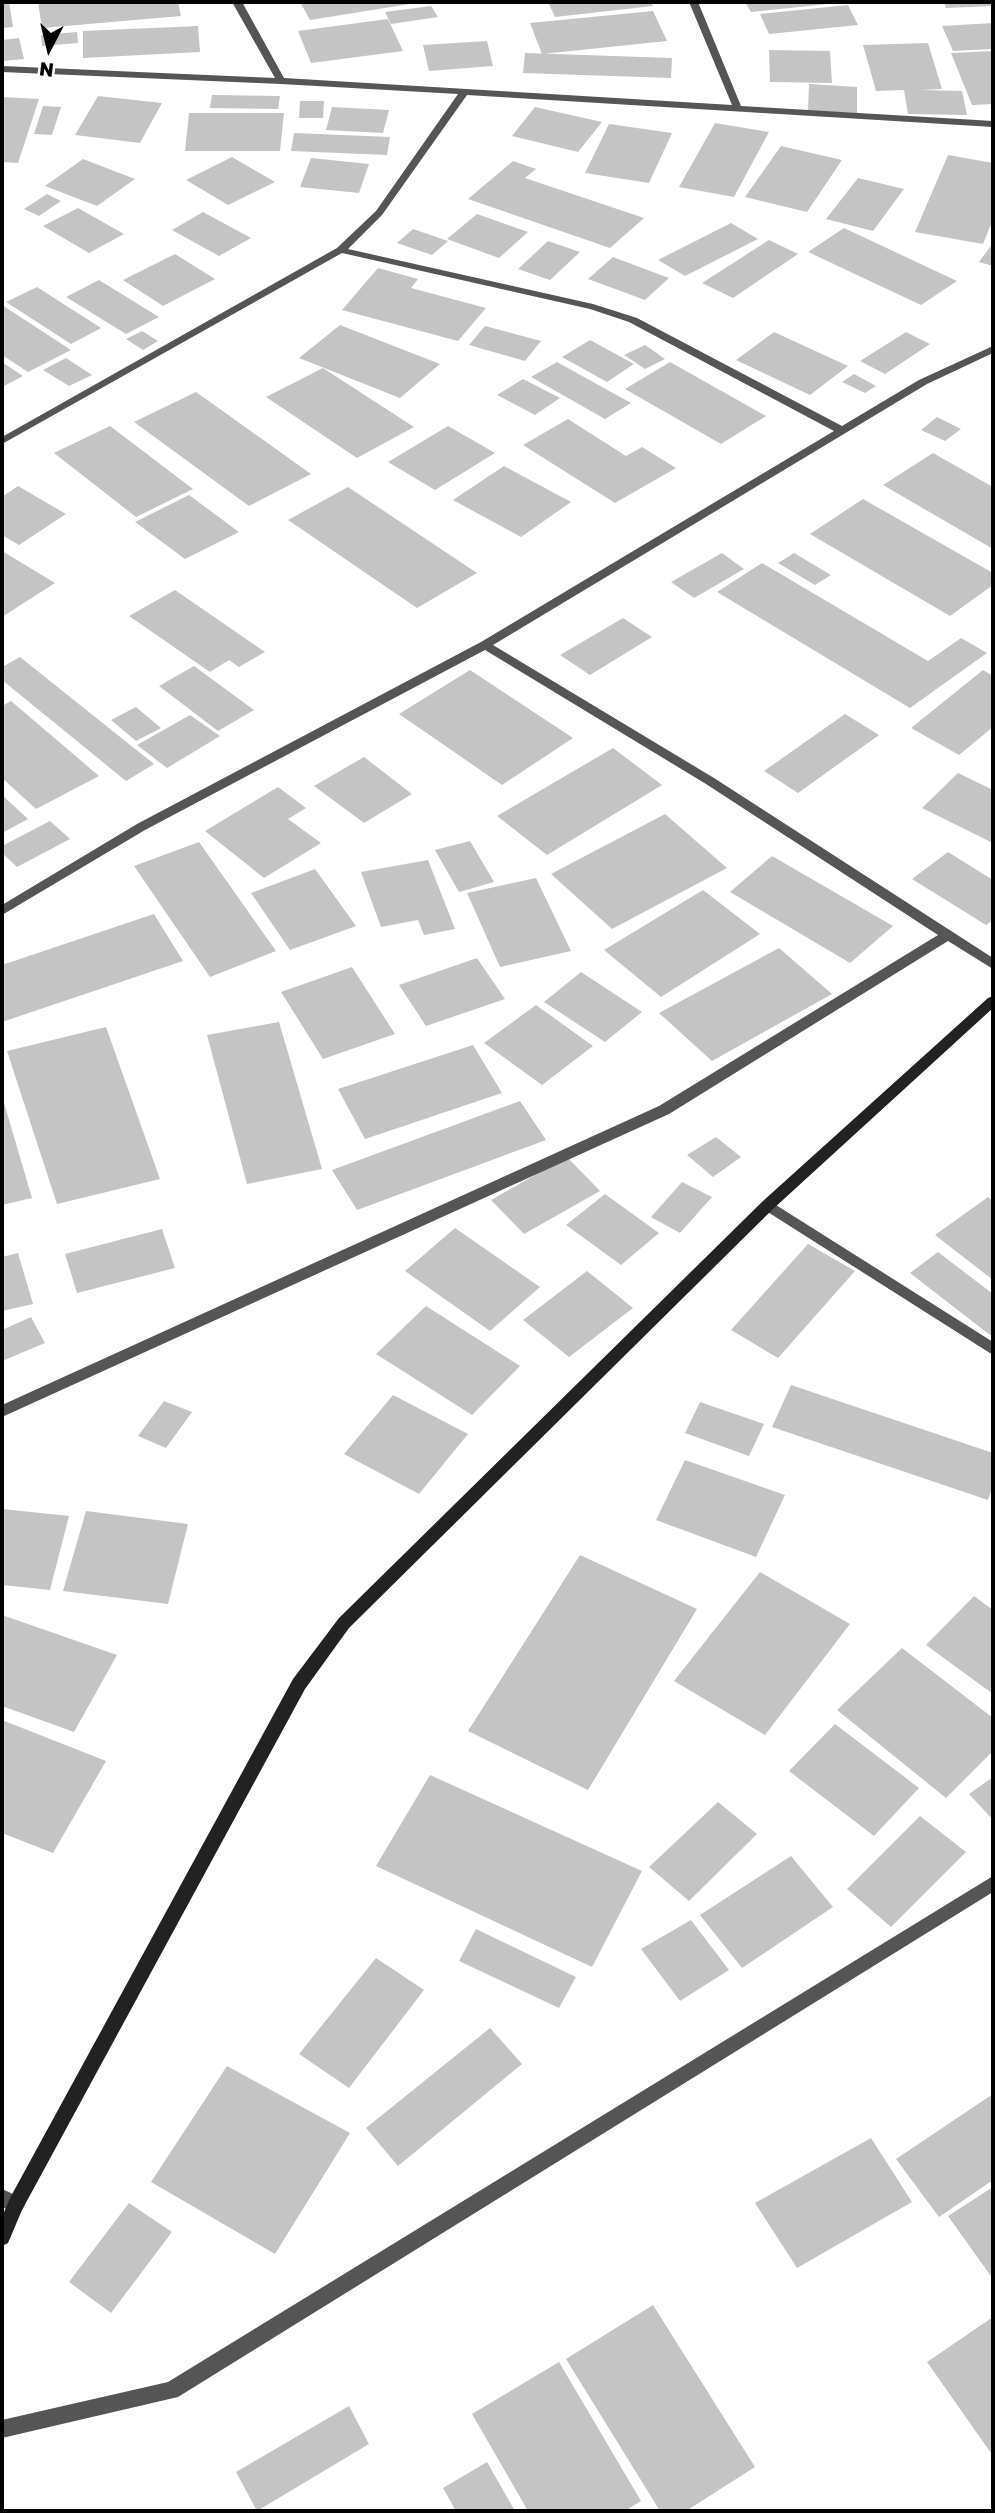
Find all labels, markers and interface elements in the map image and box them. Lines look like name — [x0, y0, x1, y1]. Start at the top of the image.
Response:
north arrow — [14, 14, 84, 84]
text: N — [38, 58, 55, 83]

